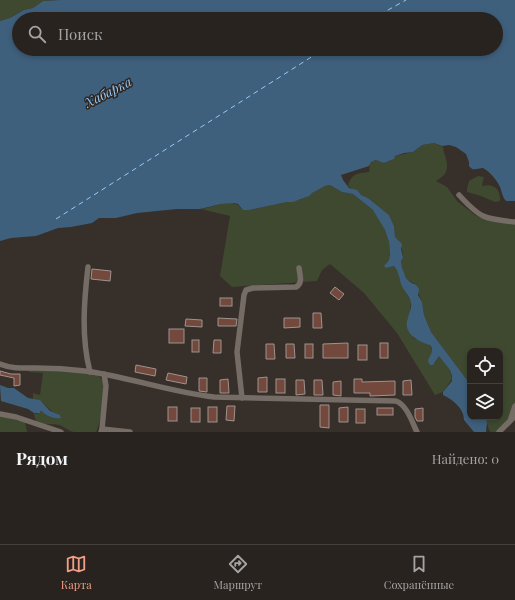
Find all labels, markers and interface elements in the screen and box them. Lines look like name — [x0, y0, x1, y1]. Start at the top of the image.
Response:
search box — [12, 12, 503, 56]
icon: search — [26, 23, 48, 45]
text: Поиск — [58, 24, 103, 44]
water label: Хабарка — [81, 72, 134, 111]
map controls — [467, 348, 503, 420]
button: locate — [467, 348, 503, 384]
button: layers — [467, 384, 503, 420]
text: Рядом — [16, 447, 68, 469]
text: Найдено: 0 — [432, 450, 499, 467]
tab: Карта — [61, 553, 92, 592]
tab: Маршрут — [214, 553, 262, 592]
tab: Сохранённые — [384, 553, 454, 592]

